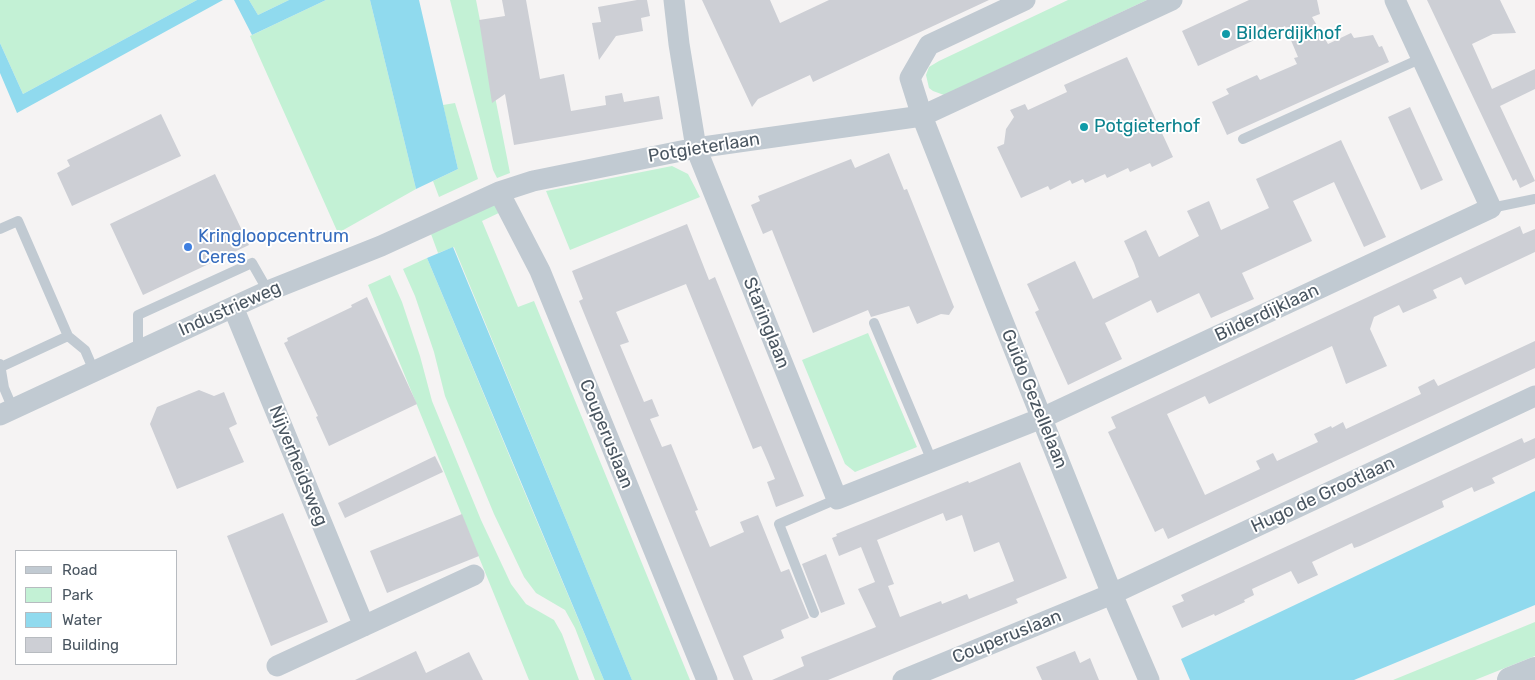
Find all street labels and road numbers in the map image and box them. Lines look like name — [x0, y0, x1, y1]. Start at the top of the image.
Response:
street label: Potgieterlaan — [647, 128, 761, 168]
street label: Staringlaan — [738, 274, 794, 372]
street label: Industrieweg — [176, 277, 284, 341]
street label: Bilderdijklaan — [1212, 279, 1322, 347]
street label: Guido Gezellelaan — [996, 326, 1072, 472]
street label: Couperuslaan — [574, 376, 638, 492]
street label: Nijverheidsweg — [264, 403, 332, 529]
street label: Hugo de Grootlaan — [1248, 452, 1398, 538]
street label: Couperuslaan — [949, 605, 1065, 669]

